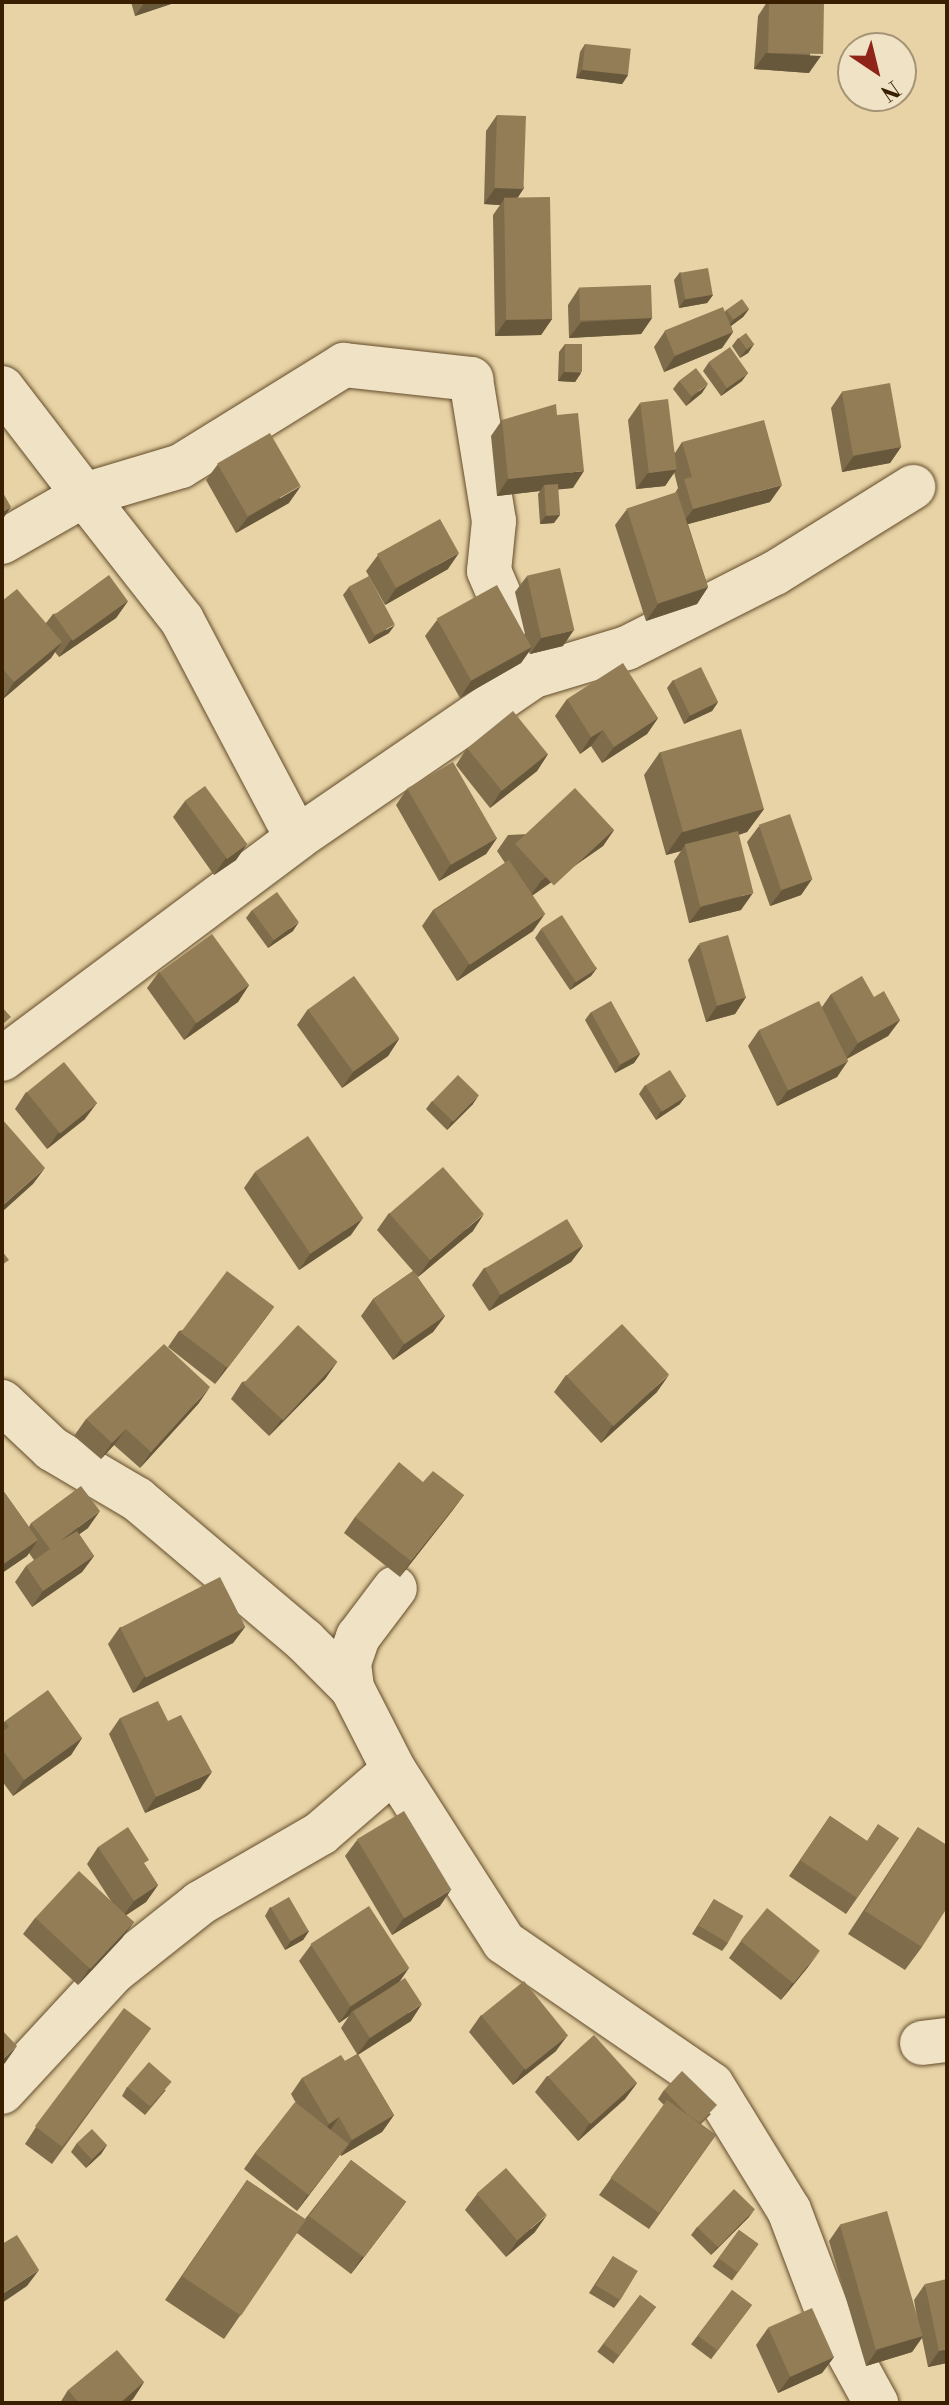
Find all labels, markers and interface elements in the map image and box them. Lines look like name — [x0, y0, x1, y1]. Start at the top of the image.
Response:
north arrow — [837, 32, 917, 112]
text: N — [875, 74, 905, 106]

